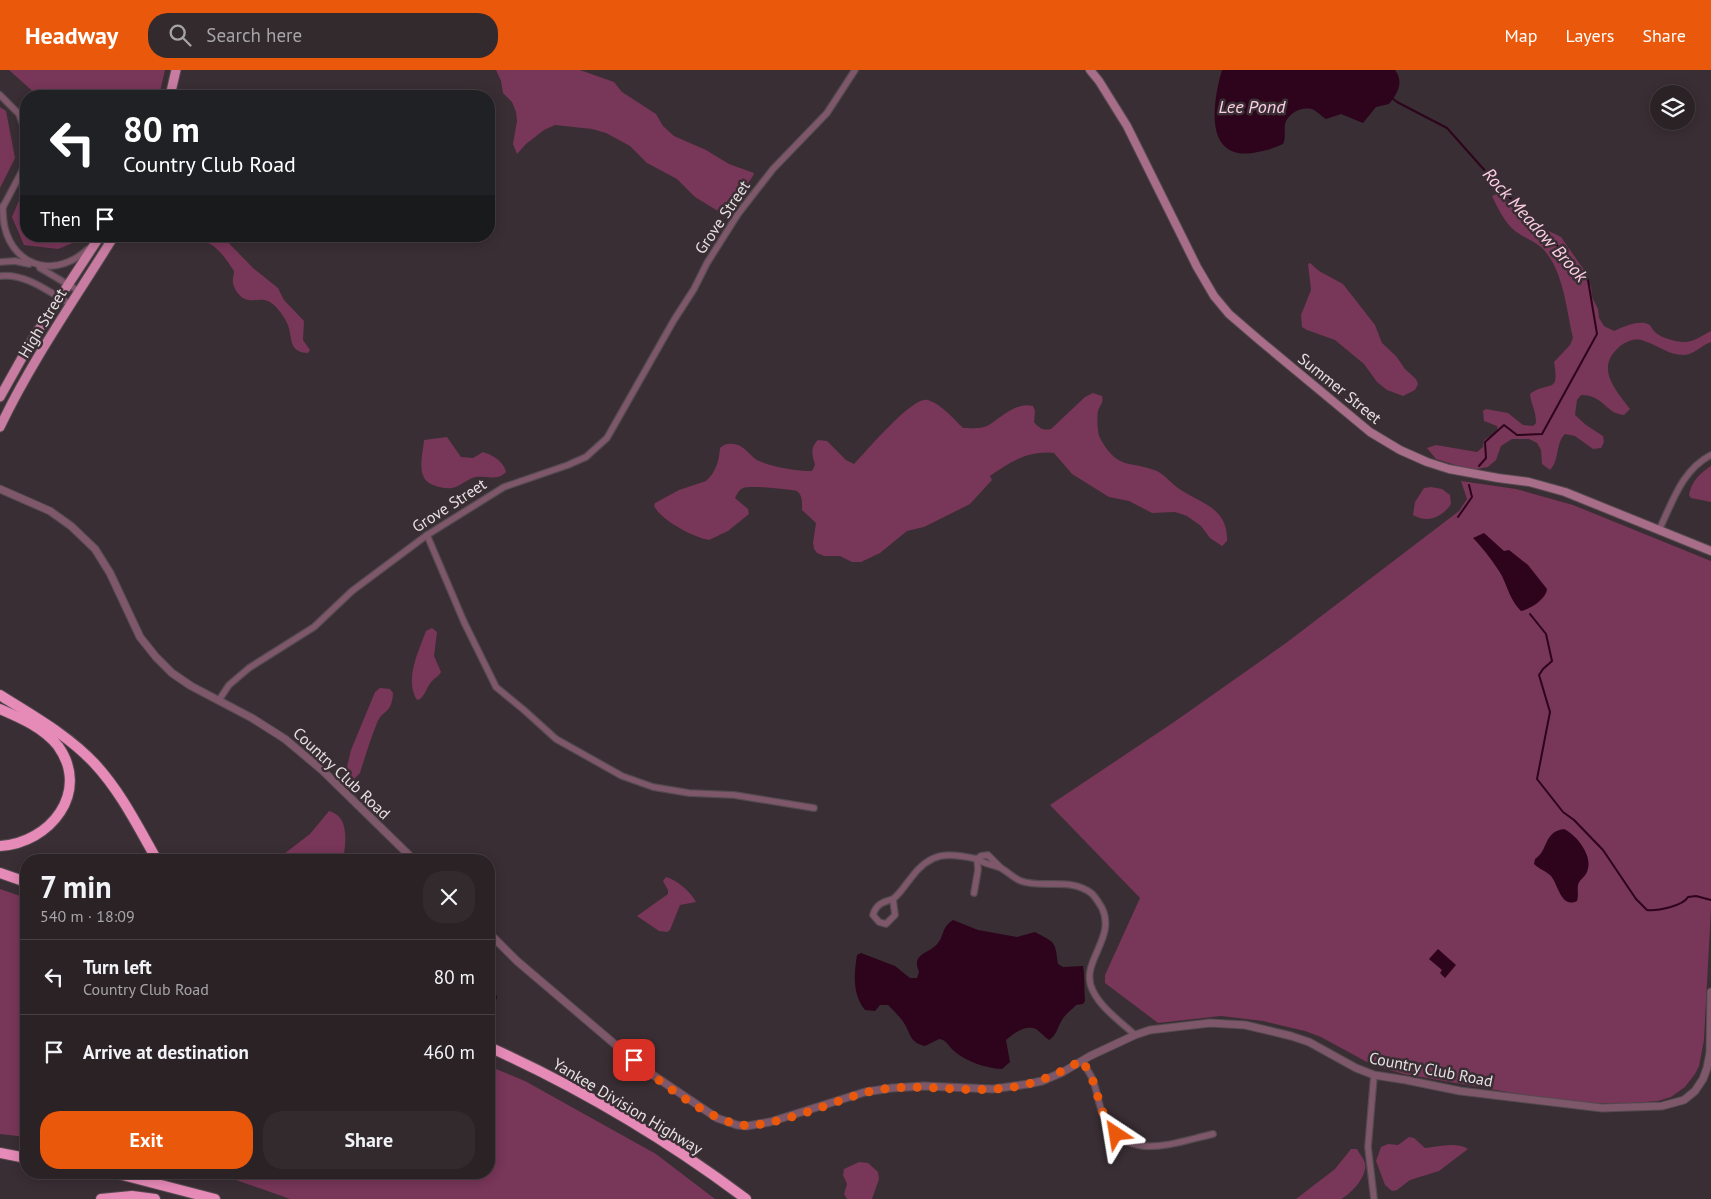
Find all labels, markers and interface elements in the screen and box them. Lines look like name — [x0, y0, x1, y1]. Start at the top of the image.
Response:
search box — [148, 13, 498, 58]
text: Headway — [25, 20, 118, 51]
icon: search — [166, 21, 194, 49]
text: Search here — [206, 23, 302, 47]
text: Map — [1505, 24, 1537, 47]
text: Layers — [1565, 24, 1614, 47]
text: Share — [1642, 24, 1686, 47]
map controls — [1650, 85, 1695, 130]
button: layers — [1650, 85, 1695, 130]
water label: Lee Pond — [1219, 95, 1286, 118]
text: 80 m — [123, 106, 200, 152]
icon: left — [40, 110, 105, 175]
text: Country Club Road — [123, 150, 296, 178]
water label: Rock Meadow Brook — [1478, 163, 1593, 287]
street label: Grove Street — [690, 176, 754, 258]
icon: arrive — [91, 205, 119, 233]
text: Then — [40, 207, 81, 231]
street label: High Street — [13, 284, 71, 361]
street label: Summer Street — [1294, 348, 1386, 428]
street label: Grove Street — [408, 473, 490, 536]
street label: Country Club Road — [289, 723, 395, 823]
text: 7 min — [40, 867, 112, 906]
button: close — [423, 871, 475, 923]
text: 540 m · 18:09 — [40, 906, 135, 926]
text: Turn left — [83, 955, 152, 979]
icon: left — [40, 963, 68, 991]
text: 80 m — [434, 965, 475, 989]
text: Country Club Road — [83, 979, 209, 999]
icon: arrive — [40, 1038, 68, 1066]
pin — [613, 1039, 655, 1081]
text: Arrive at destination — [83, 1040, 249, 1064]
text: 460 m — [423, 1040, 475, 1064]
icon: arrive — [620, 1046, 648, 1074]
street label: Country Club Road — [1367, 1047, 1495, 1091]
street label: Yankee Division Highway — [549, 1053, 707, 1159]
position arrow — [1089, 1107, 1141, 1159]
button: Exit — [40, 1111, 253, 1169]
button: Share — [263, 1111, 475, 1169]

